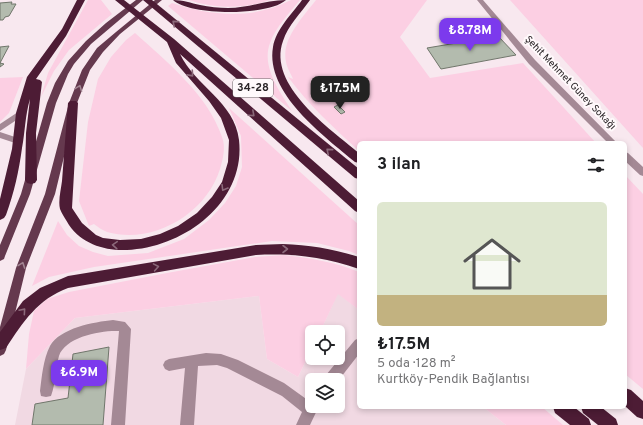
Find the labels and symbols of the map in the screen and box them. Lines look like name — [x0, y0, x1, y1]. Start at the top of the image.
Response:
pin: ₺8.78M — [437, 18, 503, 52]
one-way arrow — [172, 20, 180, 27]
street label: Şehit Mehmet Güney Sokağı — [522, 33, 618, 133]
one-way arrow — [186, 70, 193, 77]
pin: ₺17.5M — [307, 76, 373, 110]
road number: 34-28 — [233, 79, 273, 97]
one-way arrow — [74, 85, 82, 92]
one-way arrow — [247, 109, 255, 116]
one-way arrow — [326, 148, 334, 155]
one-way arrow — [222, 184, 229, 191]
one-way arrow — [112, 240, 118, 249]
one-way arrow — [282, 245, 288, 253]
one-way arrow — [18, 262, 26, 269]
one-way arrow — [153, 263, 159, 272]
one-way arrow — [19, 308, 26, 316]
pin: ₺6.9M — [51, 360, 107, 394]

